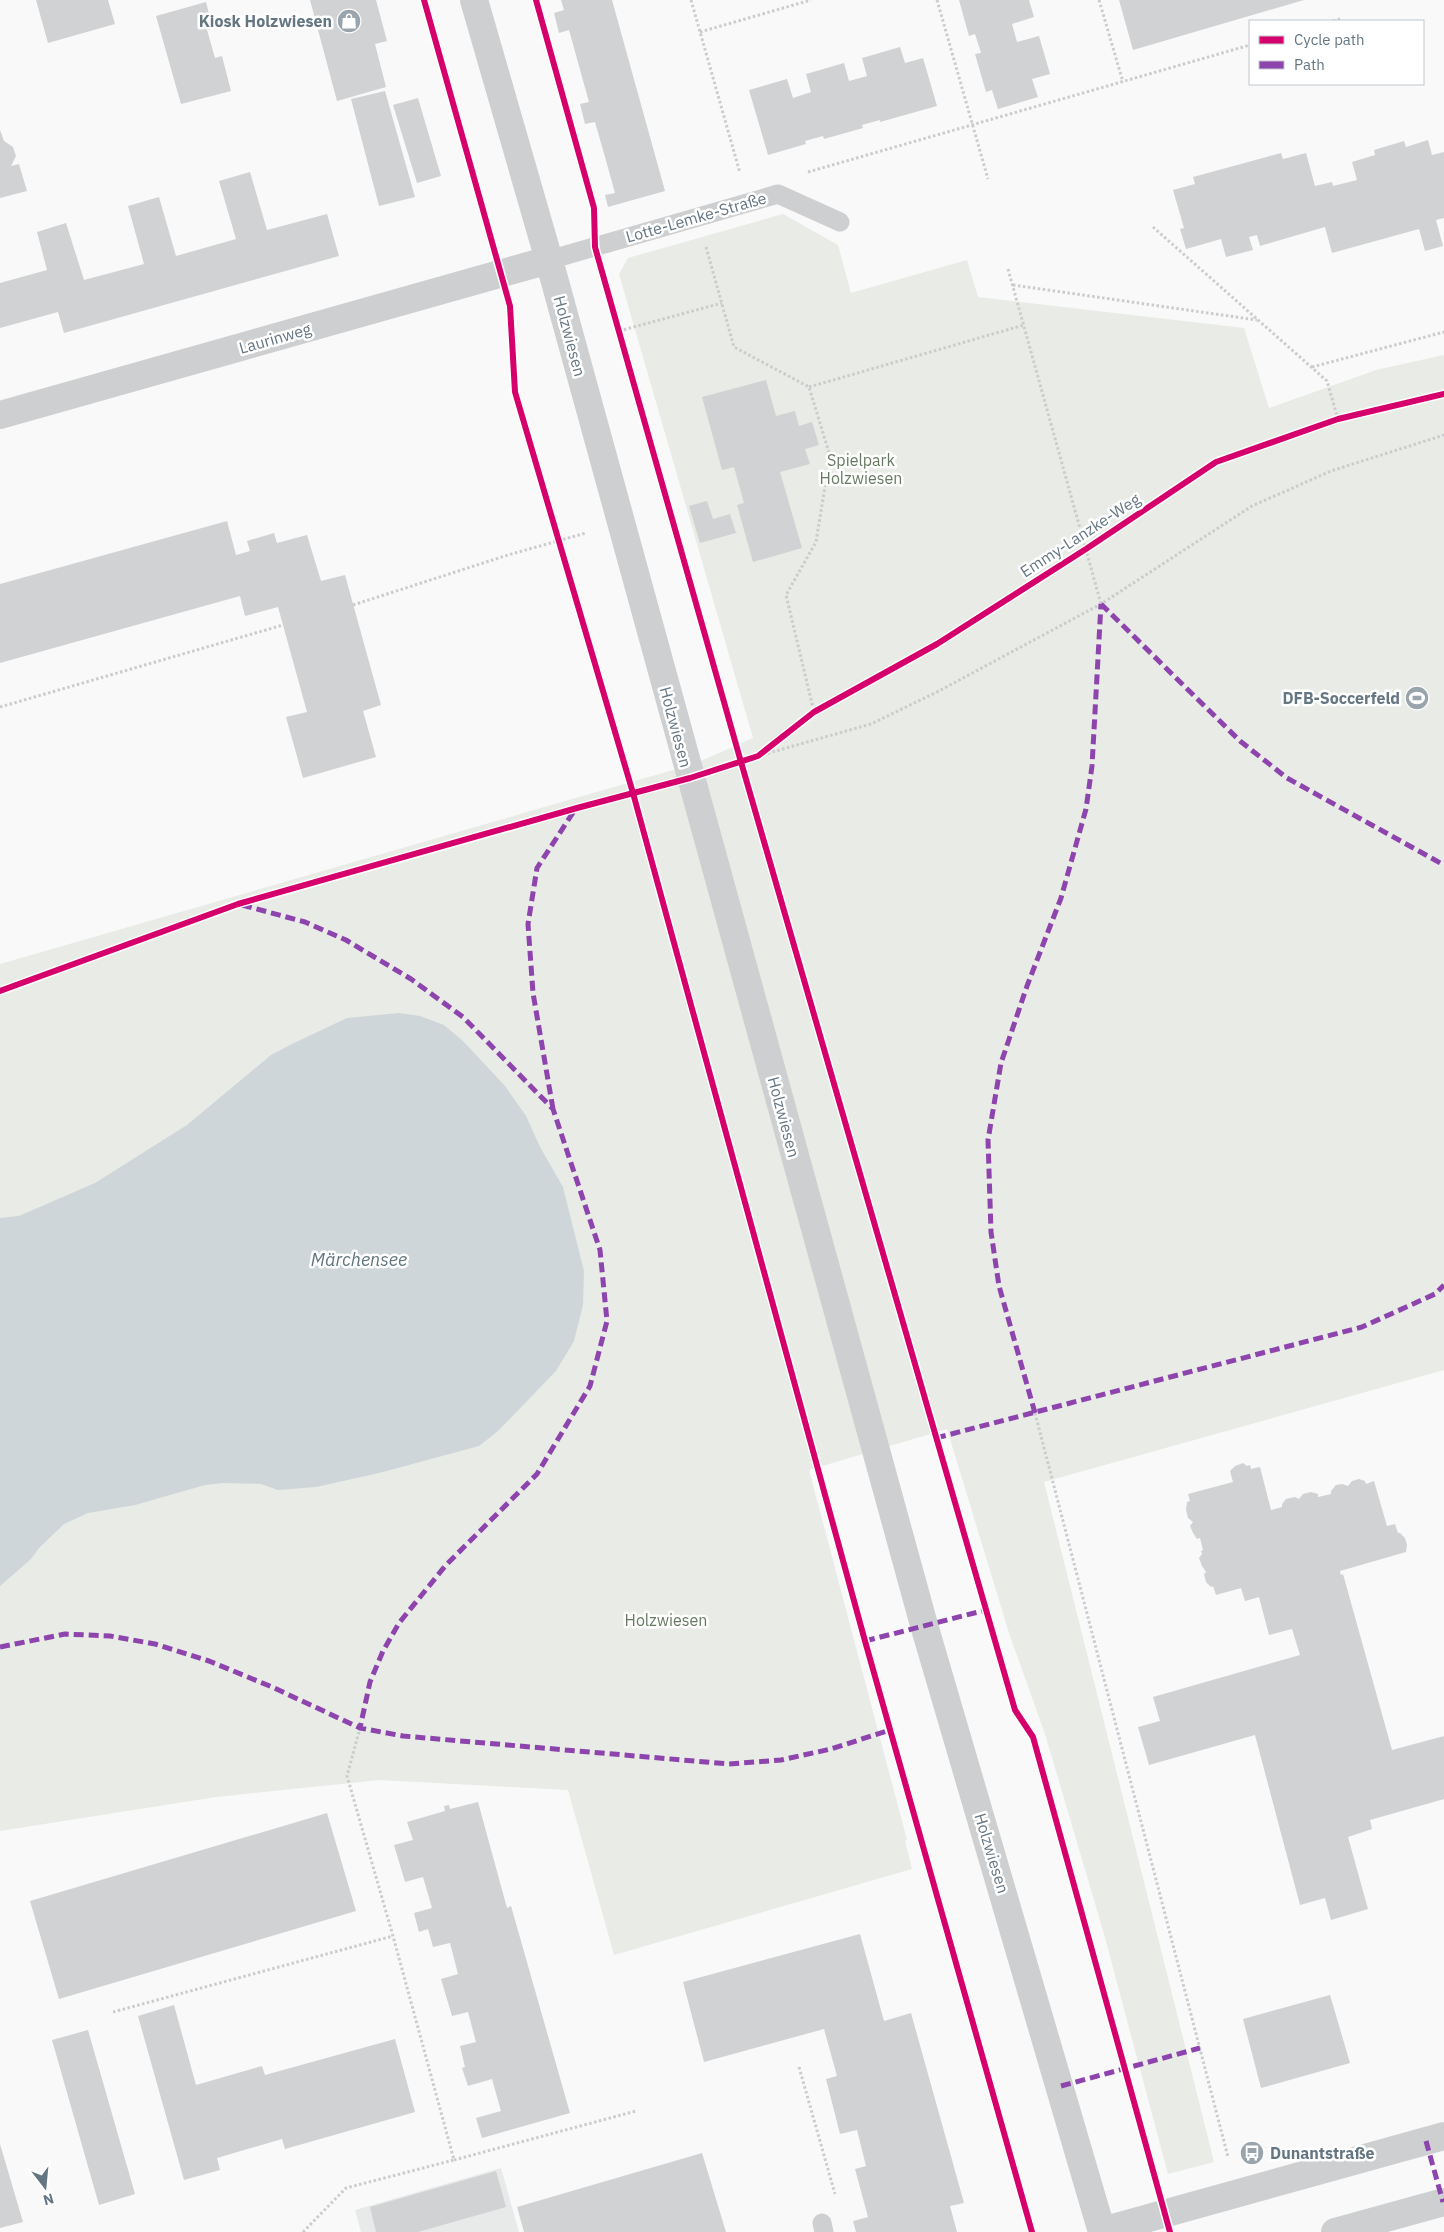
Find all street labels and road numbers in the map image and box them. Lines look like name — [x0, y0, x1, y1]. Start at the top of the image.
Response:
street label: Lotte-Lemke-Straße — [623, 187, 769, 247]
street label: Holzwiesen — [550, 293, 590, 379]
street label: Laurinweg — [237, 318, 314, 358]
street label: Emmy-Lanzke-Weg — [1016, 488, 1144, 581]
street label: Holzwiesen — [656, 684, 696, 770]
street label: Holzwiesen — [764, 1074, 804, 1160]
street label: Holzwiesen — [970, 1810, 1014, 1896]

